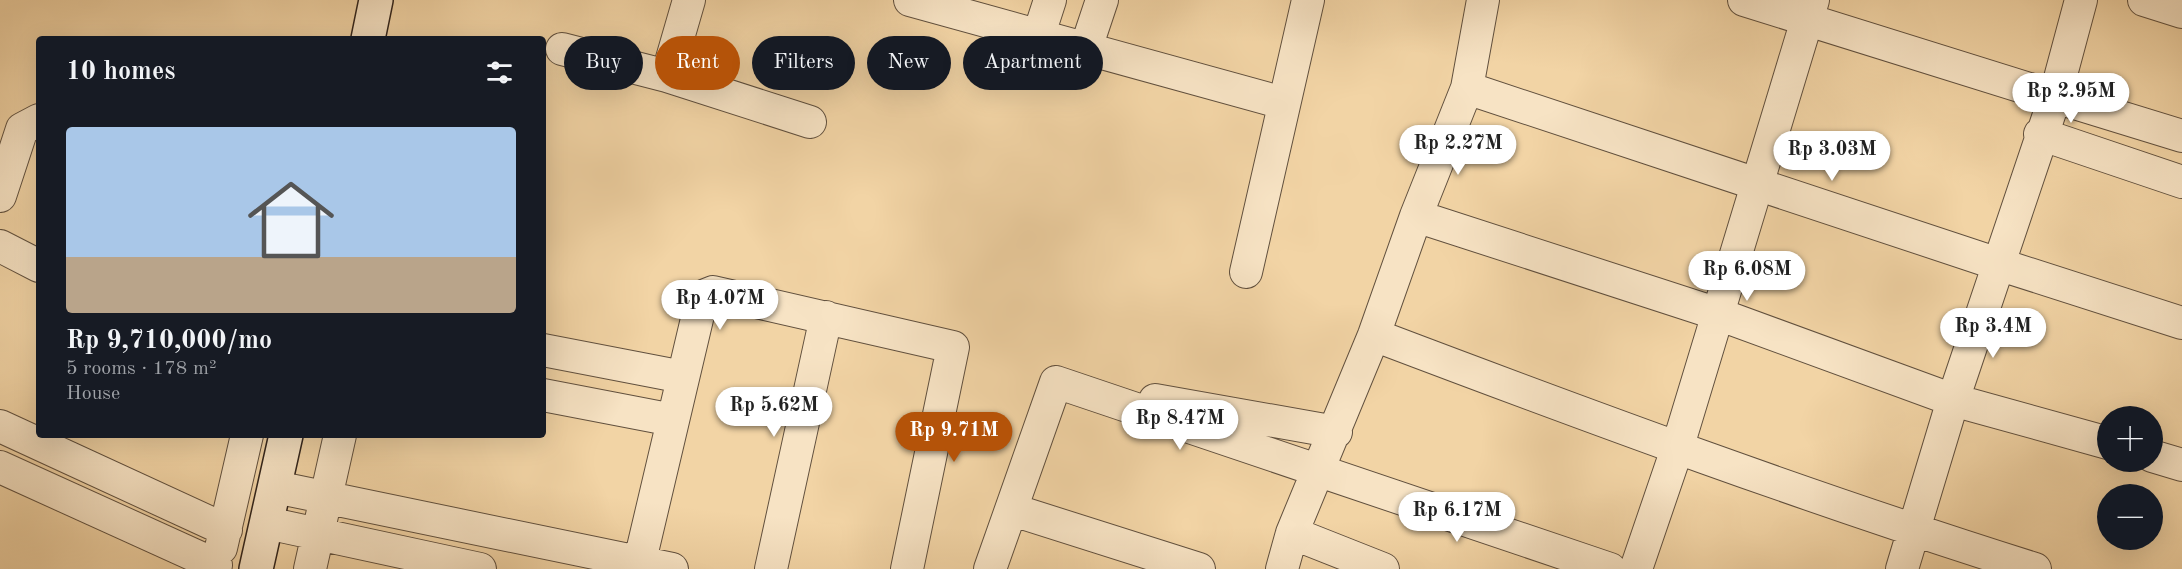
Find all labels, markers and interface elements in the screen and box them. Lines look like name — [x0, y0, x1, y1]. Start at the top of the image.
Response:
chip: Buy — [564, 36, 643, 90]
chip: Rent — [655, 36, 740, 90]
chip: Filters — [752, 36, 855, 90]
chip: New — [867, 36, 951, 90]
chip: Apartment — [963, 36, 1103, 90]
icon: filters — [483, 56, 516, 89]
text: 10 homes — [66, 59, 175, 85]
pin: Rp 2.95M — [2009, 73, 2133, 124]
text: Rp 2.95M — [2026, 82, 2116, 102]
pin: Rp 2.27M — [1396, 125, 1520, 176]
pin: Rp 3.03M — [1770, 131, 1894, 182]
text: Rp 2.27M — [1413, 134, 1503, 154]
text: Rp 3.03M — [1787, 140, 1877, 160]
icon: home — [237, 166, 345, 274]
pin: Rp 6.08M — [1685, 251, 1809, 302]
text: Rp 6.08M — [1702, 260, 1792, 280]
pin: Rp 4.07M — [658, 280, 782, 331]
text: Rp 4.07M — [675, 289, 765, 309]
pin: Rp 3.4M — [1938, 308, 2048, 359]
text: Rp 3.4M — [1954, 317, 2032, 337]
text: Rp 9,710,000/mo — [66, 328, 272, 354]
text: 5 rooms · 178 m² — [66, 359, 216, 379]
text: House — [66, 384, 120, 404]
pin: Rp 5.62M — [712, 387, 836, 438]
text: Rp 5.62M — [729, 396, 819, 416]
pin: Rp 8.47M — [1118, 400, 1242, 451]
map controls — [2097, 406, 2163, 550]
button: + — [2097, 406, 2163, 472]
text: Rp 8.47M — [1135, 409, 1225, 429]
pin: Rp 9.71M — [892, 412, 1016, 463]
text: Rp 9.71M — [909, 421, 999, 441]
button: − — [2097, 484, 2163, 550]
pin: Rp 6.17M — [1395, 492, 1519, 543]
text: Rp 6.17M — [1412, 501, 1502, 521]

